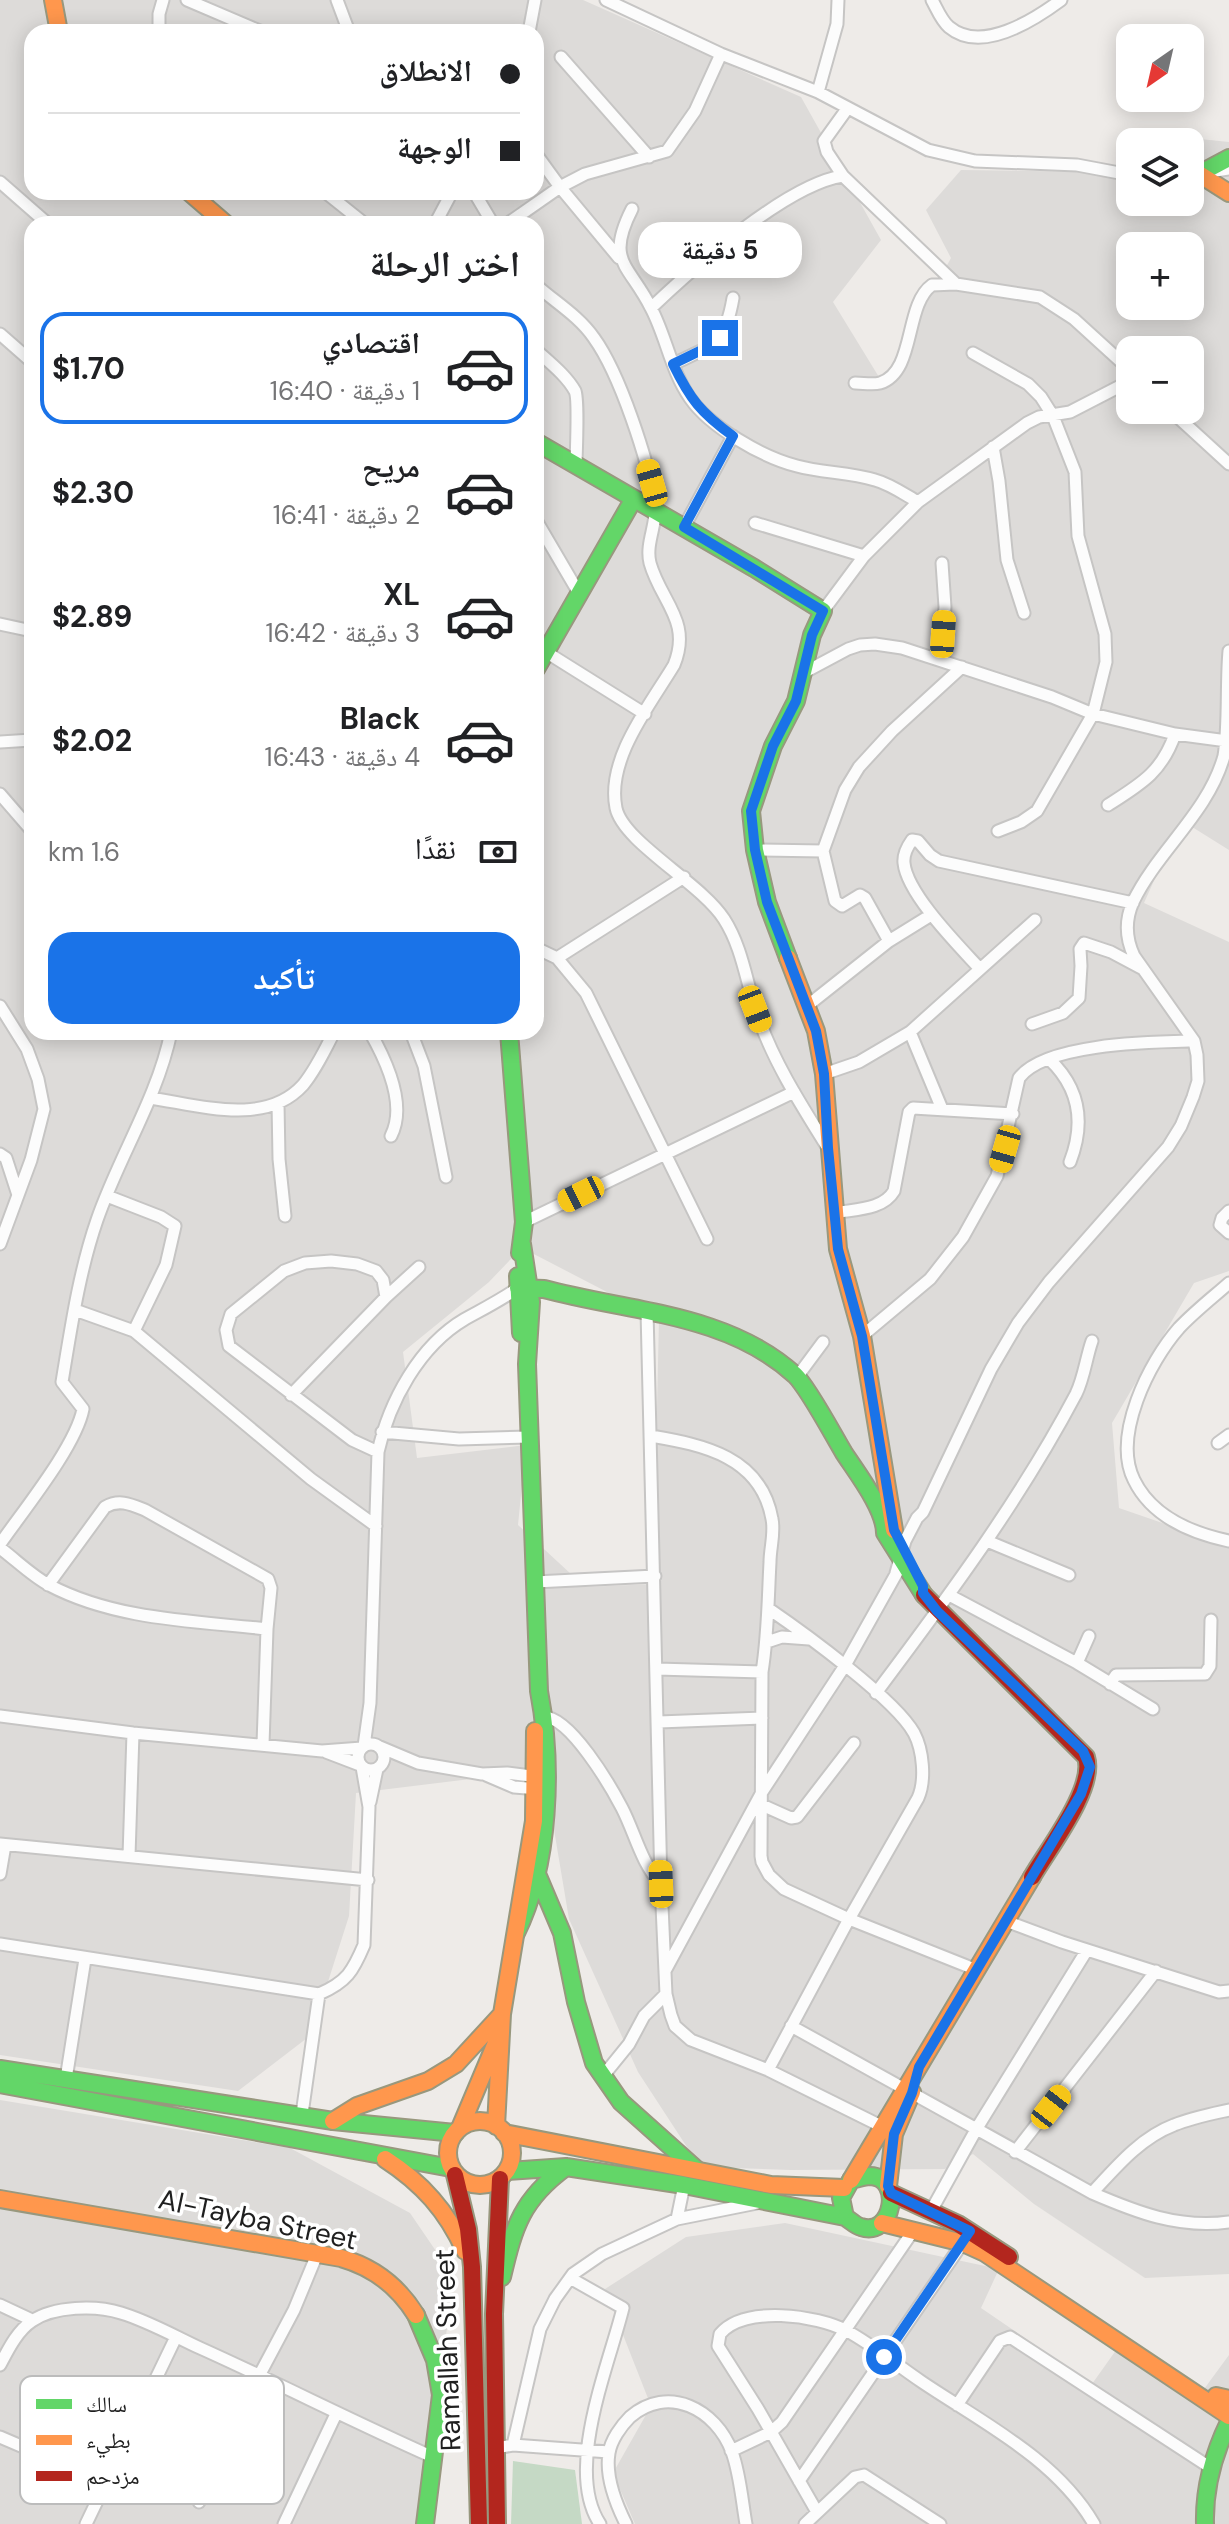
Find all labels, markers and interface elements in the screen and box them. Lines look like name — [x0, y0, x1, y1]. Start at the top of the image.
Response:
north arrow — [1116, 24, 1204, 112]
map controls — [1116, 24, 1204, 424]
text: الانطلاق — [379, 51, 472, 90]
text: الوجهة — [397, 128, 472, 167]
button: layers — [1116, 128, 1204, 216]
callout: 5 دقيقة — [638, 222, 802, 278]
button: + — [1116, 232, 1204, 320]
text: 5 دقيقة — [682, 233, 758, 267]
text: اختر الرحلة — [370, 240, 520, 287]
route end — [702, 320, 738, 356]
text: اقتصادي — [322, 323, 420, 362]
icon: car — [444, 332, 516, 404]
button: − — [1116, 336, 1204, 424]
text: $1.70 — [52, 349, 125, 388]
text: 1 دقيقة · 16:40 — [270, 374, 420, 408]
text: مريح — [362, 447, 420, 486]
icon: car — [444, 456, 516, 528]
car — [634, 457, 670, 509]
text: $2.30 — [52, 473, 134, 512]
text: 2 دقيقة · 16:41 — [273, 498, 420, 532]
text: XL — [383, 575, 420, 614]
icon: car — [444, 580, 516, 652]
text: $2.89 — [52, 597, 132, 636]
car — [929, 609, 957, 659]
text: 3 دقيقة · 16:42 — [265, 616, 420, 650]
text: Black — [340, 699, 420, 738]
icon: car — [444, 704, 516, 776]
text: $2.02 — [52, 721, 132, 760]
text: 4 دقيقة · 16:43 — [265, 740, 420, 774]
text: نقدًا — [415, 829, 456, 868]
icon: cash — [476, 830, 520, 874]
text: 1.6 km — [48, 835, 120, 869]
button: تأكيد — [48, 932, 520, 1024]
car — [735, 982, 775, 1036]
car — [987, 1123, 1023, 1175]
car — [554, 1173, 608, 1215]
car — [648, 1860, 674, 1908]
car — [1027, 2081, 1075, 2133]
street label: Al-Tayba Street — [155, 2180, 361, 2259]
street label: Ramallah Street — [425, 2248, 470, 2452]
route start — [866, 2339, 902, 2375]
legend — [20, 2376, 284, 2504]
text: سالك — [86, 2390, 127, 2419]
text: بطيء — [86, 2426, 131, 2458]
text: مزدحم — [86, 2462, 140, 2491]

